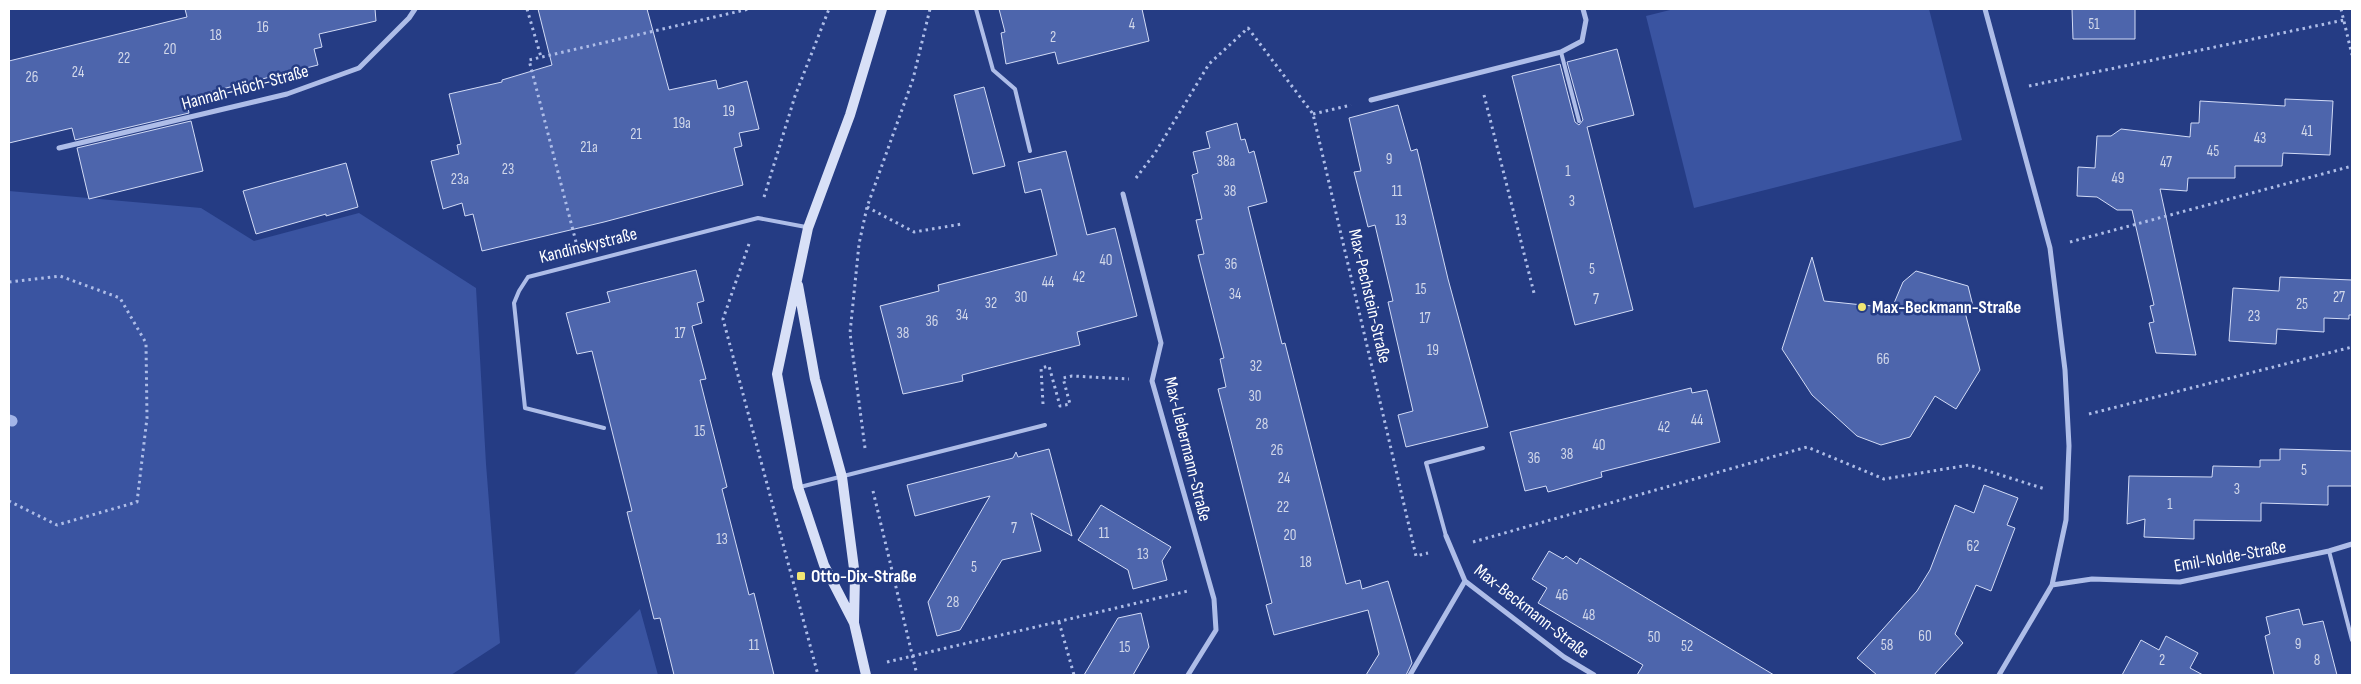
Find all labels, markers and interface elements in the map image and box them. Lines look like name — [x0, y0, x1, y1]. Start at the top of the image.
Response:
house number: 4 — [1129, 15, 1135, 34]
house number: 51 — [2088, 15, 2100, 34]
house number: 16 — [257, 18, 269, 37]
house number: 18 — [210, 26, 222, 45]
house number: 2 — [1050, 28, 1056, 47]
house number: 20 — [164, 40, 176, 59]
house number: 22 — [118, 49, 130, 68]
street label: Hannah-Höch-Straße — [179, 60, 311, 115]
house number: 24 — [72, 63, 84, 82]
house number: 26 — [26, 68, 38, 87]
house number: 19 — [723, 102, 735, 121]
house number: 19a — [673, 114, 691, 133]
house number: 41 — [2301, 122, 2314, 141]
house number: 21 — [630, 125, 642, 144]
house number: 43 — [2254, 129, 2266, 148]
house number: 21a — [580, 138, 598, 157]
house number: 45 — [2207, 142, 2219, 161]
house number: 9 — [1386, 150, 1392, 169]
house number: 38a — [1217, 152, 1236, 171]
house number: 47 — [2160, 153, 2172, 172]
house number: 23 — [502, 160, 514, 179]
house number: 1 — [1565, 162, 1571, 181]
house number: 49 — [2112, 169, 2124, 188]
house number: 23a — [451, 170, 469, 189]
house number: 38 — [1224, 182, 1236, 201]
house number: 11 — [1392, 182, 1403, 201]
house number: 3 — [1569, 192, 1575, 211]
house number: 13 — [1395, 211, 1407, 230]
street label: Kandinskystraße — [537, 223, 639, 268]
street label: Max-Pechstein-Straße — [1344, 227, 1395, 365]
house number: 40 — [1100, 251, 1112, 270]
house number: 36 — [1225, 255, 1237, 274]
house number: 5 — [1589, 260, 1595, 279]
house number: 42 — [1073, 268, 1085, 287]
house number: 44 — [1042, 273, 1054, 292]
house number: 15 — [1415, 280, 1427, 299]
house number: 34 — [1229, 285, 1241, 304]
house number: 30 — [1015, 288, 1027, 307]
house number: 27 — [2333, 288, 2345, 307]
house number: 7 — [1593, 290, 1599, 309]
house number: 32 — [985, 294, 997, 313]
house number: 25 — [2296, 295, 2308, 314]
place label: Max-Beckmann-Straße — [1872, 297, 2021, 318]
marker: Max-Beckmann-Straße — [1856, 301, 1868, 313]
house number: 34 — [956, 306, 968, 325]
house number: 23 — [2248, 307, 2260, 326]
house number: 17 — [1419, 309, 1431, 328]
house number: 36 — [926, 312, 938, 331]
house number: 17 — [674, 324, 686, 343]
house number: 38 — [897, 324, 909, 343]
house number: 19 — [1427, 341, 1439, 360]
house number: 66 — [1876, 350, 1890, 369]
house number: 32 — [1250, 357, 1262, 376]
street label: Max-Liebermann-Straße — [1159, 375, 1216, 524]
house number: 30 — [1249, 387, 1261, 406]
house number: 44 — [1691, 411, 1703, 430]
house number: 28 — [1256, 415, 1268, 434]
house number: 42 — [1658, 418, 1670, 437]
house number: 15 — [694, 422, 706, 441]
house number: 40 — [1593, 436, 1605, 455]
house number: 26 — [1271, 441, 1283, 460]
house number: 38 — [1561, 445, 1573, 464]
house number: 36 — [1528, 449, 1540, 468]
house number: 5 — [2301, 461, 2307, 480]
house number: 24 — [1278, 469, 1290, 488]
house number: 3 — [2234, 480, 2240, 499]
house number: 1 — [2167, 495, 2173, 514]
house number: 22 — [1277, 498, 1289, 517]
house number: 7 — [1011, 519, 1017, 538]
house number: 11 — [1099, 524, 1110, 543]
house number: 20 — [1284, 526, 1296, 545]
house number: 13 — [716, 530, 728, 549]
street label: Emil-Nolde-Straße — [2172, 536, 2288, 577]
house number: 62 — [1967, 537, 1979, 556]
house number: 13 — [1137, 545, 1149, 564]
house number: 18 — [1300, 553, 1312, 572]
house number: 5 — [971, 558, 977, 577]
street label: Max-Beckmann-Straße — [1470, 560, 1594, 663]
place label: Otto-Dix-Straße — [811, 566, 917, 587]
marker: Otto-Dix-Straße — [795, 570, 807, 582]
house number: 46 — [1556, 586, 1568, 605]
house number: 28 — [947, 593, 959, 612]
house number: 48 — [1583, 606, 1595, 625]
house number: 60 — [1918, 627, 1932, 646]
house number: 50 — [1648, 628, 1660, 647]
house number: 9 — [2295, 635, 2301, 654]
house number: 11 — [749, 636, 760, 655]
house number: 58 — [1881, 636, 1893, 655]
house number: 52 — [1681, 637, 1693, 656]
house number: 15 — [1119, 638, 1131, 657]
house number: 2 — [2159, 651, 2165, 670]
house number: 8 — [2314, 651, 2320, 670]

